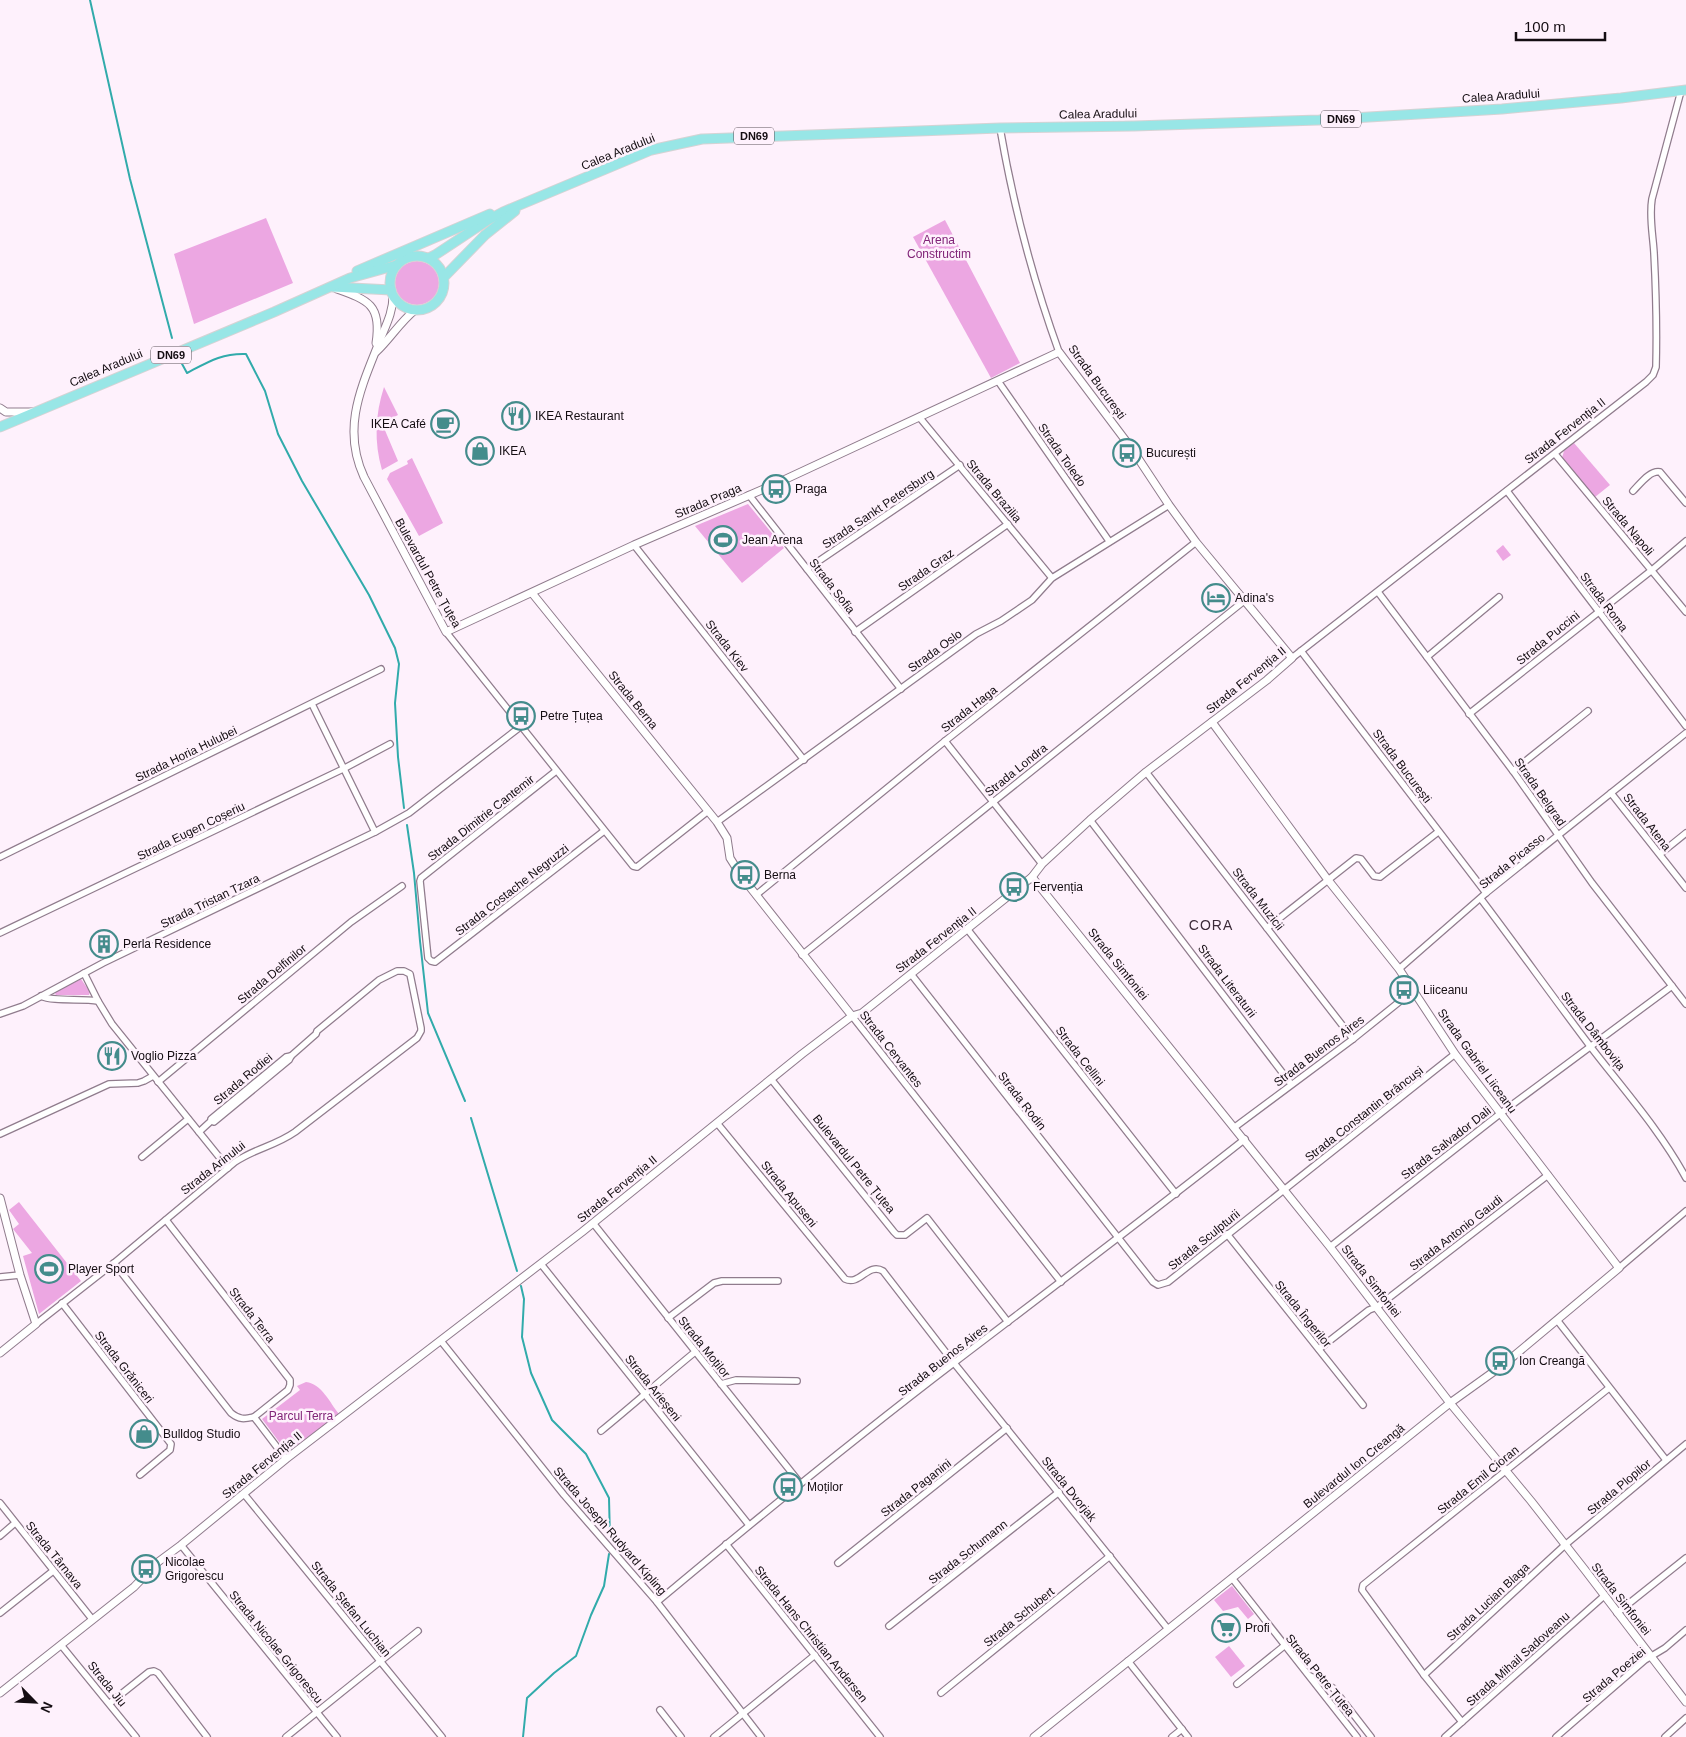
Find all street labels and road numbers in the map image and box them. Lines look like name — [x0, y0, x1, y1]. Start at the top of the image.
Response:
street label: Calea Aradului — [1462, 86, 1540, 106]
street label: Calea Aradului — [1059, 106, 1137, 122]
road number: DN69 — [1321, 110, 1361, 128]
road number: DN69 — [734, 128, 774, 144]
street label: Calea Aradului — [579, 131, 657, 173]
street label: Strada București — [1065, 342, 1129, 422]
street label: Calea Aradului — [67, 346, 145, 390]
road number: DN69 — [151, 346, 191, 364]
street label: Strada Fervenția II — [1522, 395, 1608, 467]
street label: Strada Toledo — [1035, 421, 1089, 490]
street label: Strada Brazilia — [964, 457, 1025, 526]
street label: Strada Sankt Petersburg — [820, 466, 936, 552]
street label: Strada Praga — [673, 481, 744, 521]
street label: Strada Napoli — [1599, 494, 1657, 558]
street label: Bulevardul Petre Țuțea — [392, 516, 464, 630]
street label: Strada Graz — [895, 546, 957, 594]
street label: Strada Sofia — [806, 556, 858, 617]
street label: Strada Roma — [1577, 570, 1631, 635]
street label: Strada Puccini — [1514, 608, 1582, 668]
street label: Strada Kiev — [702, 617, 752, 675]
street label: Strada Oslo — [905, 627, 965, 675]
street label: Strada Fervenția II — [1203, 643, 1289, 717]
street label: Strada Berna — [605, 668, 661, 732]
street label: Strada Haga — [938, 683, 1000, 735]
street label: Strada Horia Hulubei — [133, 723, 239, 785]
street label: Strada București — [1370, 726, 1434, 806]
street label: Strada Londra — [982, 740, 1050, 799]
street label: Strada Belgrad — [1511, 755, 1569, 829]
street label: Strada Dimitrie Cantemir — [425, 772, 537, 864]
street label: Strada Atena — [1620, 790, 1674, 854]
street label: Strada Eugen Coșeriu — [135, 799, 247, 863]
street label: Strada Picasso — [1476, 830, 1548, 892]
street label: Strada Costache Negruzzi — [452, 841, 572, 939]
street label: Strada Muzicii — [1229, 865, 1287, 933]
street label: Strada Tristan Tzara — [158, 871, 262, 931]
street label: Strada Fervenția II — [893, 904, 979, 976]
street label: Strada Simfoniei — [1085, 925, 1151, 1003]
street label: Strada Delfinilor — [235, 941, 309, 1007]
street label: Strada Literaturii — [1195, 942, 1259, 1020]
street label: Strada Dâmbovița — [1558, 989, 1628, 1073]
street label: Strada Gabriel Liiceanu — [1434, 1006, 1520, 1116]
street label: Strada Cervantes — [857, 1008, 925, 1090]
street label: Strada Buenos Aires — [1271, 1012, 1367, 1090]
street label: Strada Cellini — [1053, 1024, 1107, 1088]
street label: Strada Rodiei — [211, 1050, 275, 1108]
street label: Strada Constantin Brâncuși — [1302, 1064, 1426, 1164]
street label: Strada Rodin — [995, 1069, 1049, 1133]
street label: Strada Salvador Dali — [1398, 1104, 1494, 1182]
street label: Bulevardul Petre Țuțea — [810, 1112, 898, 1216]
street label: Strada Arinului — [178, 1138, 248, 1198]
street label: Strada Fervenția II — [574, 1152, 660, 1226]
street label: Strada Apuseni — [758, 1158, 820, 1230]
street label: Strada Antonio Gaudi — [1407, 1192, 1505, 1274]
street label: Strada Sculpturii — [1165, 1207, 1243, 1273]
street label: Strada Simfoniei — [1338, 1242, 1404, 1320]
street label: Strada Îngerilor — [1272, 1277, 1335, 1350]
street label: Strada Terra — [226, 1285, 278, 1345]
street label: Strada Moților — [675, 1314, 733, 1380]
street label: Strada Buenos Aires — [896, 1321, 990, 1399]
street label: Strada Grăniceri — [92, 1328, 156, 1406]
street label: Strada Arieșeni — [622, 1352, 684, 1424]
street label: Bulevardul Ion Creangă — [1301, 1421, 1408, 1511]
street label: Strada Fervenția II — [219, 1428, 305, 1502]
street label: Strada Emil Cioran — [1434, 1443, 1522, 1517]
street label: Strada Dvorjak — [1039, 1454, 1100, 1525]
street label: Strada Paganini — [878, 1456, 954, 1520]
street label: Strada Plopilor — [1584, 1456, 1654, 1518]
street label: Strada Joseph Rudyard Kipling — [550, 1464, 670, 1598]
street label: Strada Schumann — [926, 1517, 1010, 1587]
street label: Strada Târnava — [23, 1519, 86, 1592]
street label: Strada Ștefan Luchian — [308, 1558, 394, 1660]
street label: Strada Lucian Blaga — [1444, 1560, 1533, 1644]
street label: Strada Simfoniei — [1588, 1560, 1654, 1638]
street label: Strada Hans Christian Andersen — [752, 1563, 870, 1705]
street label: Strada Schubert — [981, 1584, 1058, 1650]
street label: Strada Nicolae Grigorescu — [226, 1588, 326, 1706]
street label: Strada Mihail Sadoveanu — [1463, 1609, 1573, 1709]
street label: Strada Petre Țuțea — [1283, 1631, 1358, 1719]
street label: Strada Poeziei — [1580, 1645, 1648, 1705]
street label: Strada Jiu — [85, 1659, 129, 1709]

